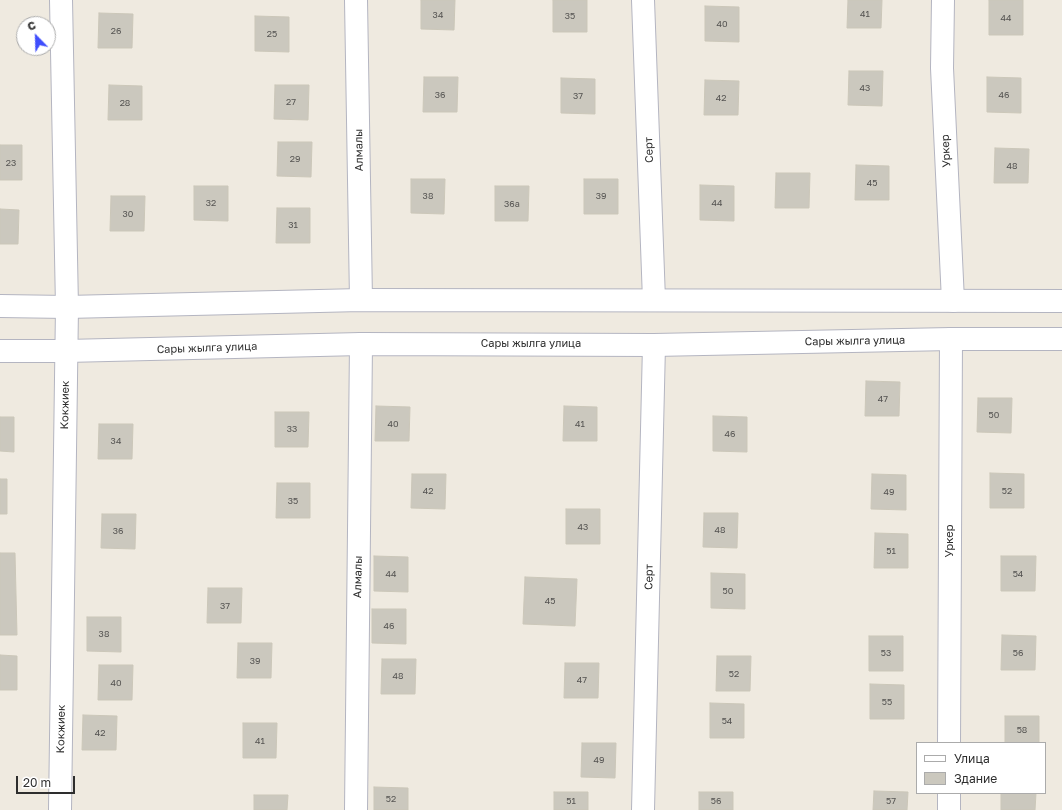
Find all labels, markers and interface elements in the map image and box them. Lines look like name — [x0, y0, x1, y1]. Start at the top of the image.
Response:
house number: 41 — [860, 9, 870, 19]
house number: 34 — [433, 10, 443, 20]
house number: 35 — [565, 11, 575, 21]
house number: 44 — [1001, 13, 1011, 23]
north arrow — [16, 16, 56, 56]
text: С — [25, 18, 38, 33]
house number: 40 — [716, 19, 728, 29]
house number: 26 — [111, 26, 121, 36]
house number: 25 — [267, 29, 277, 39]
house number: 43 — [860, 83, 870, 93]
house number: 36 — [435, 90, 445, 100]
house number: 46 — [999, 90, 1009, 100]
house number: 37 — [573, 91, 583, 101]
house number: 42 — [716, 93, 726, 103]
house number: 27 — [286, 97, 296, 107]
house number: 28 — [120, 98, 130, 108]
street label: Алмалы — [352, 129, 366, 171]
street label: Уркер — [939, 134, 953, 168]
street label: Серт — [642, 137, 656, 163]
house number: 29 — [290, 154, 300, 164]
house number: 23 — [6, 158, 16, 168]
house number: 48 — [1007, 161, 1017, 171]
house number: 45 — [867, 178, 877, 188]
house number: 38 — [423, 191, 433, 201]
house number: 39 — [596, 191, 606, 201]
house number: 32 — [206, 198, 216, 208]
house number: 44 — [712, 198, 722, 208]
house number: 36а — [504, 199, 520, 209]
house number: 30 — [123, 209, 133, 219]
house number: 31 — [288, 220, 298, 230]
street label: Сары жылга улица — [805, 334, 905, 348]
street label: Сары жылга улица — [481, 337, 581, 351]
street label: Сары жылга улица — [157, 340, 257, 356]
street label: Кокжиек — [58, 381, 72, 429]
house number: 47 — [878, 394, 888, 404]
house number: 50 — [989, 410, 999, 420]
house number: 40 — [387, 419, 399, 429]
house number: 41 — [575, 419, 585, 429]
house number: 33 — [287, 424, 297, 434]
house number: 46 — [725, 429, 735, 439]
house number: 34 — [111, 436, 121, 446]
house number: 42 — [423, 486, 433, 496]
house number: 52 — [1002, 486, 1012, 496]
house number: 49 — [884, 487, 894, 497]
house number: 35 — [288, 496, 298, 506]
house number: 43 — [578, 522, 588, 532]
house number: 48 — [715, 525, 725, 535]
street label: Уркер — [943, 525, 957, 557]
house number: 36 — [113, 526, 123, 536]
house number: 51 — [886, 546, 896, 556]
street label: Алмалы — [351, 556, 365, 598]
street label: Серт — [642, 564, 656, 590]
house number: 44 — [386, 569, 396, 579]
house number: 54 — [1013, 569, 1023, 579]
house number: 50 — [723, 586, 733, 596]
house number: 45 — [545, 596, 555, 606]
house number: 37 — [220, 601, 230, 611]
house number: 46 — [384, 621, 394, 631]
house number: 38 — [99, 629, 109, 639]
house number: 53 — [881, 648, 891, 658]
house number: 56 — [1013, 648, 1023, 658]
house number: 39 — [250, 656, 260, 666]
house number: 52 — [729, 669, 739, 679]
house number: 48 — [393, 671, 403, 681]
house number: 47 — [577, 675, 587, 685]
house number: 40 — [110, 678, 122, 688]
house number: 55 — [882, 697, 892, 707]
street label: Кокжиек — [54, 705, 68, 753]
house number: 54 — [722, 716, 732, 726]
house number: 58 — [1017, 725, 1027, 735]
house number: 42 — [95, 728, 105, 738]
house number: 41 — [255, 736, 265, 746]
legend — [916, 742, 1046, 794]
text: Улица — [954, 751, 990, 766]
house number: 49 — [594, 755, 604, 765]
scale bar — [18, 768, 77, 794]
text: Здание — [954, 771, 997, 786]
text: 20 m — [23, 775, 51, 790]
house number: 52 — [386, 794, 396, 804]
house number: 51 — [566, 796, 576, 806]
house number: 56 — [711, 796, 721, 806]
house number: 57 — [886, 796, 896, 806]

